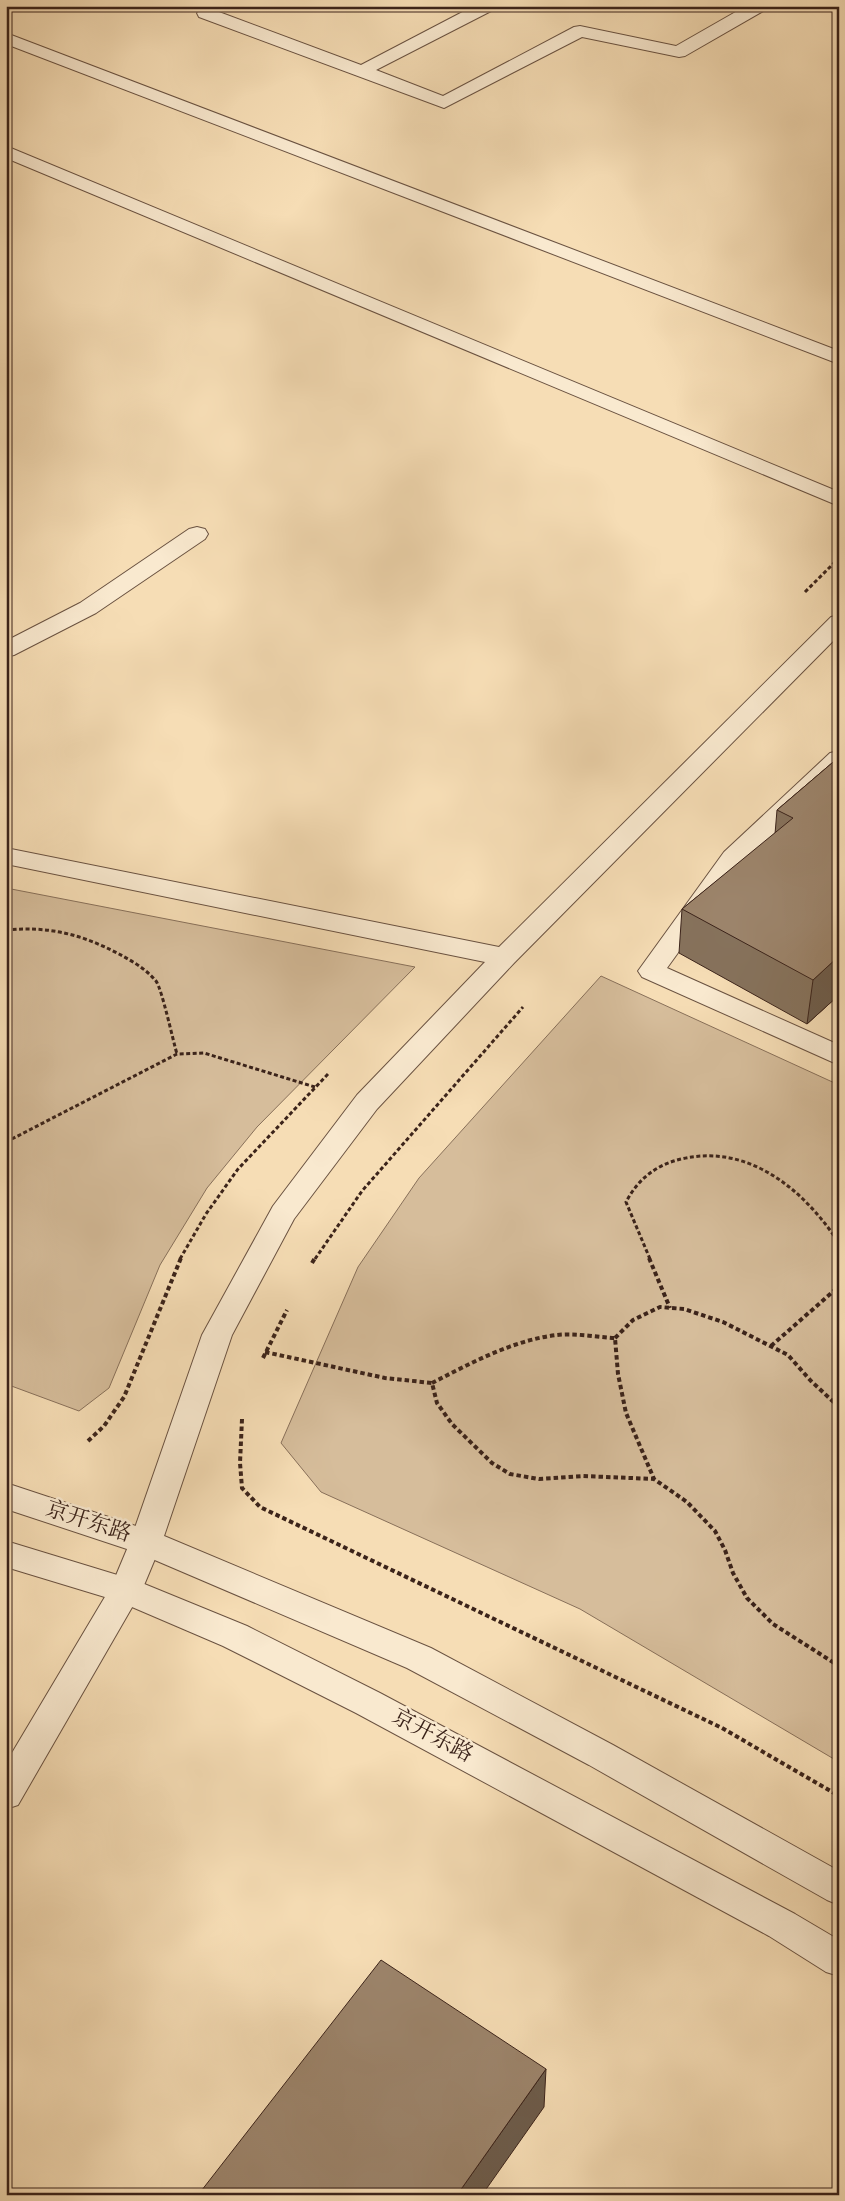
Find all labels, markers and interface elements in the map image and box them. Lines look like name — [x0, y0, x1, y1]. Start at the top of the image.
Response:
street label: 京开东路 — [41, 1494, 135, 1552]
street label: 京开东路 — [386, 1702, 478, 1772]

